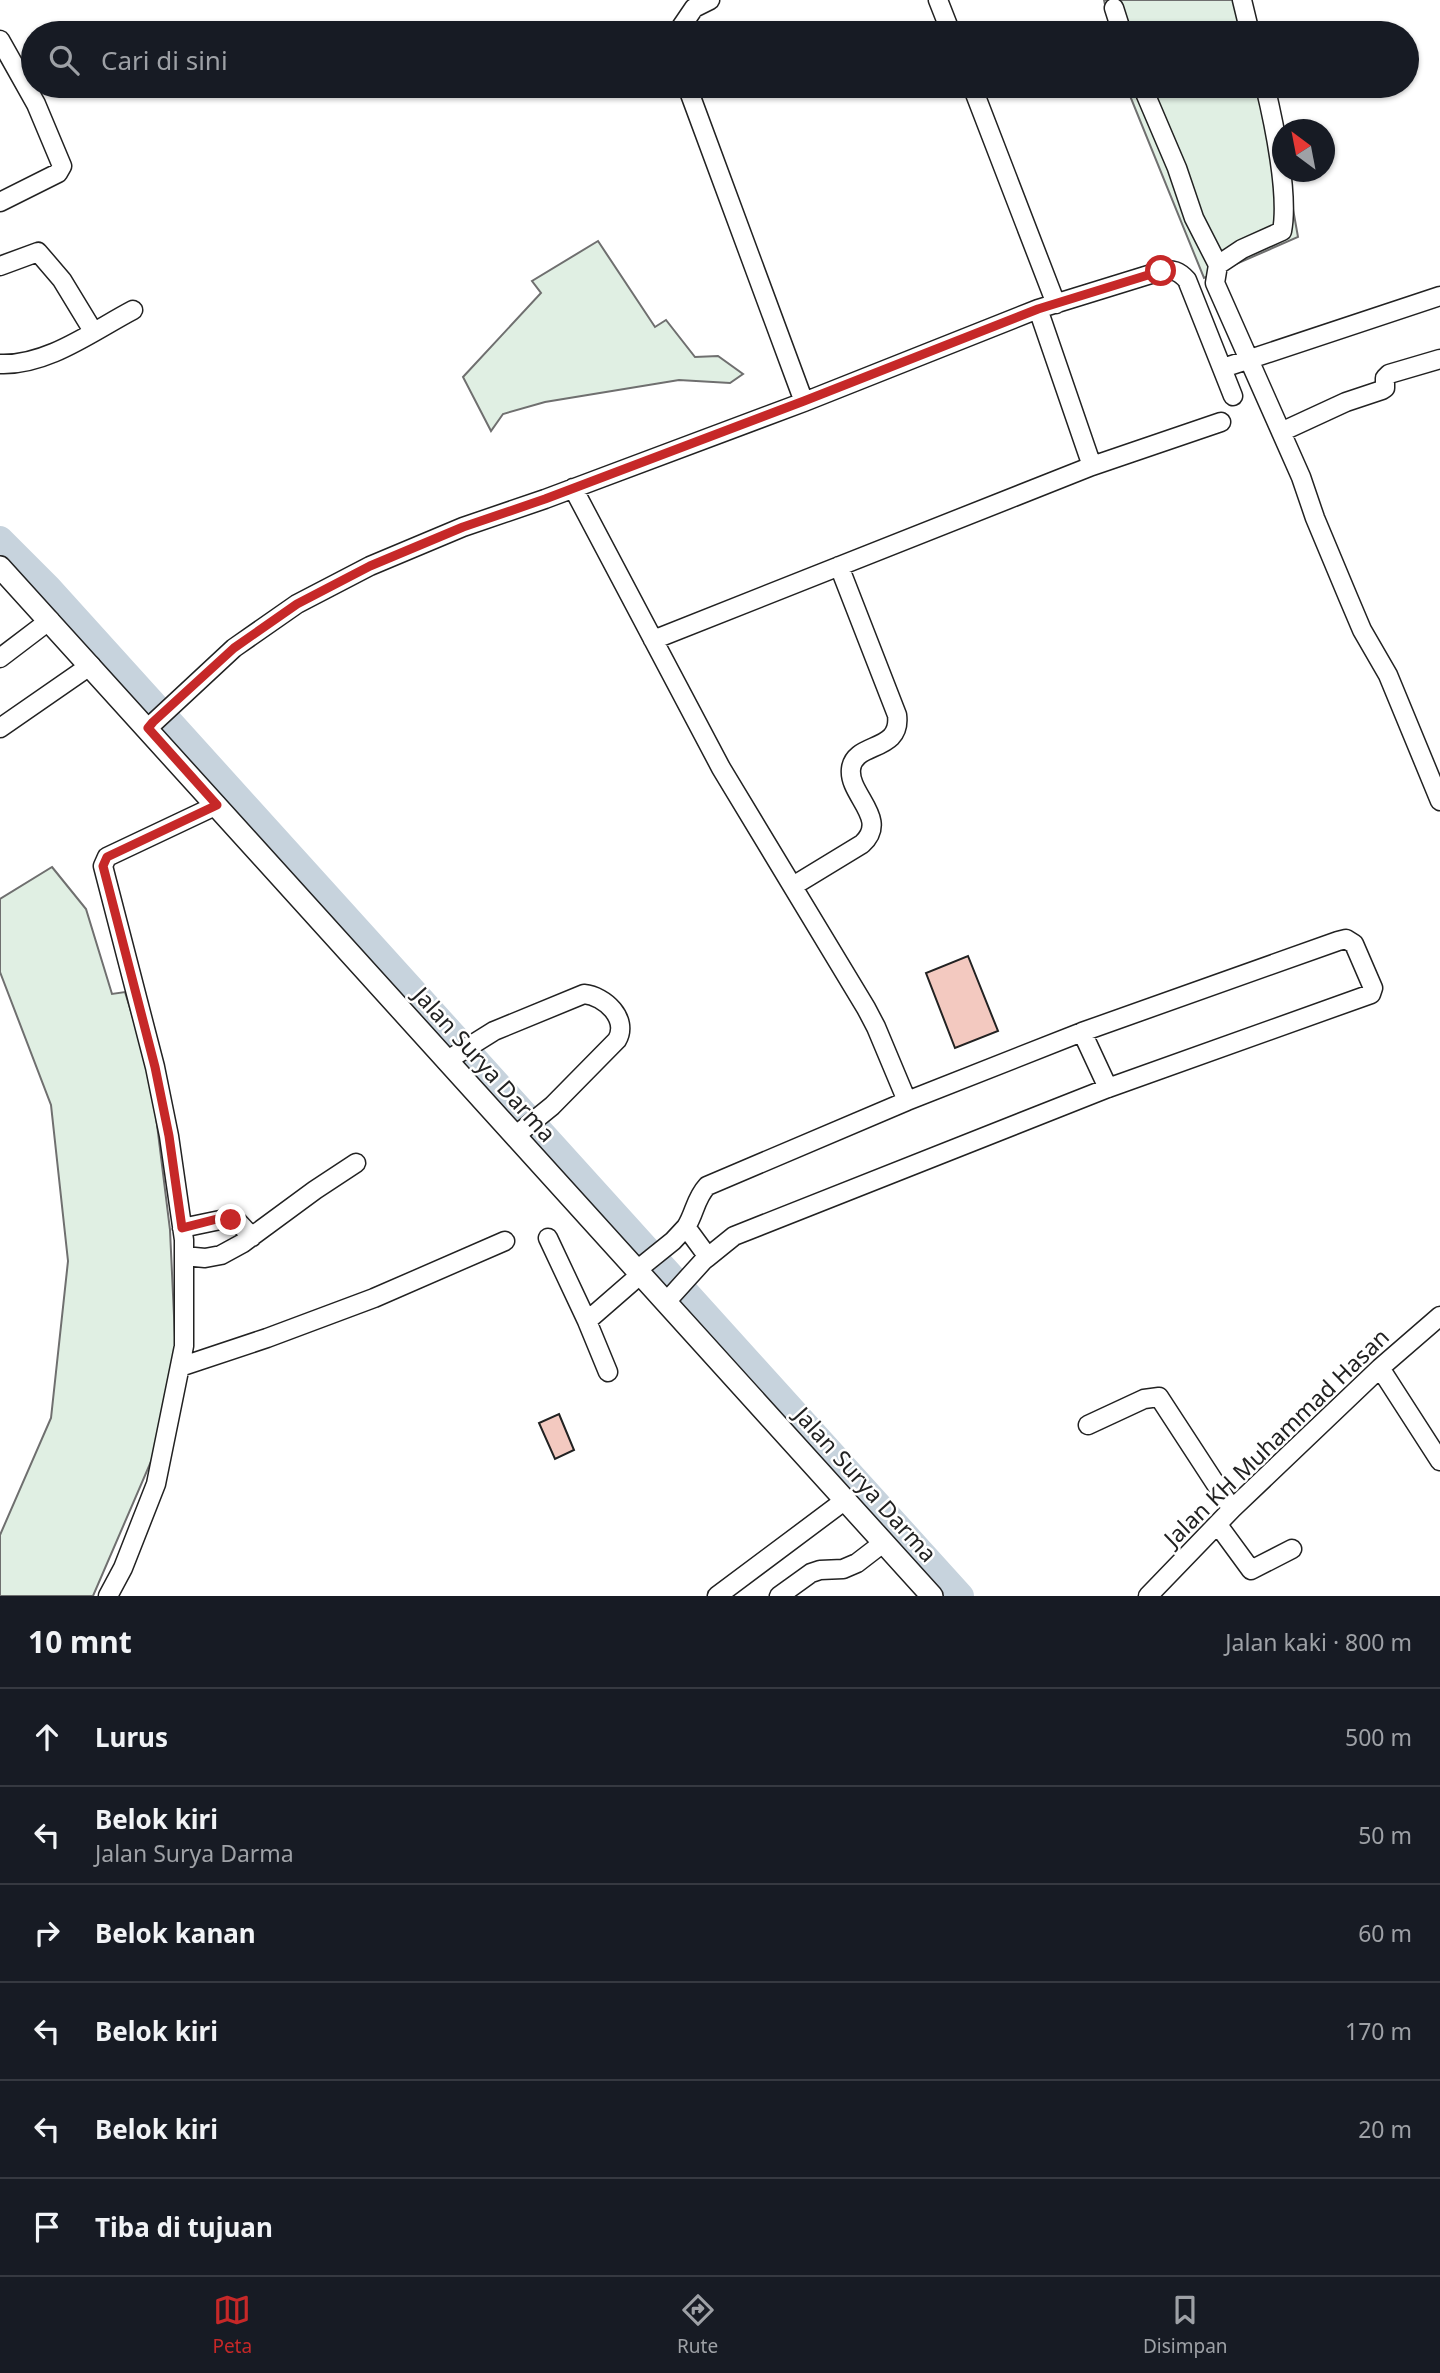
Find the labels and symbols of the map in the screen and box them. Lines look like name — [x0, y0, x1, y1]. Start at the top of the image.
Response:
north arrow — [1272, 119, 1335, 182]
route start — [1145, 255, 1176, 286]
street label: Jalan Surya Darma — [405, 978, 563, 1149]
route end — [215, 1204, 246, 1235]
street label: Jalan KH Muhammad Hasan — [1155, 1321, 1396, 1555]
street label: Jalan Surya Darma — [786, 1398, 944, 1569]

